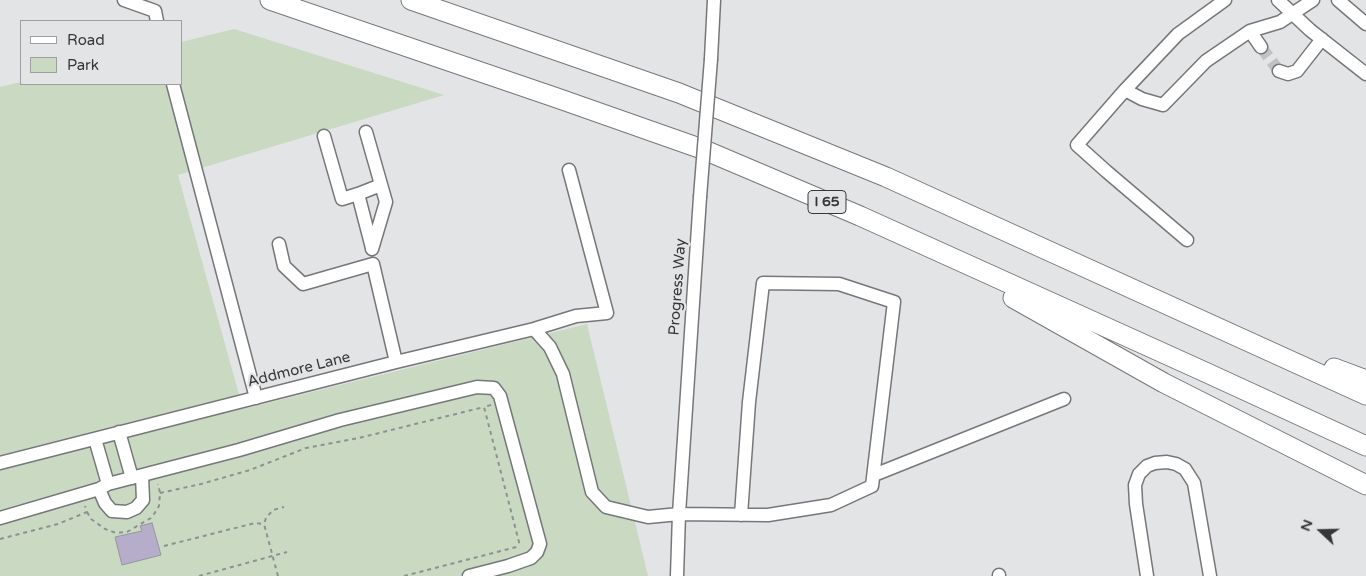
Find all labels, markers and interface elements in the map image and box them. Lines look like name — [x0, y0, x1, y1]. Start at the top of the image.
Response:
legend — [20, 20, 182, 85]
text: Road — [67, 31, 105, 49]
text: Park — [67, 56, 99, 74]
road number: I 65 — [808, 190, 846, 213]
street label: Progress Way — [666, 238, 690, 336]
street label: Addmore Lane — [246, 349, 352, 391]
north arrow — [1296, 506, 1346, 556]
text: N — [1297, 517, 1316, 534]

